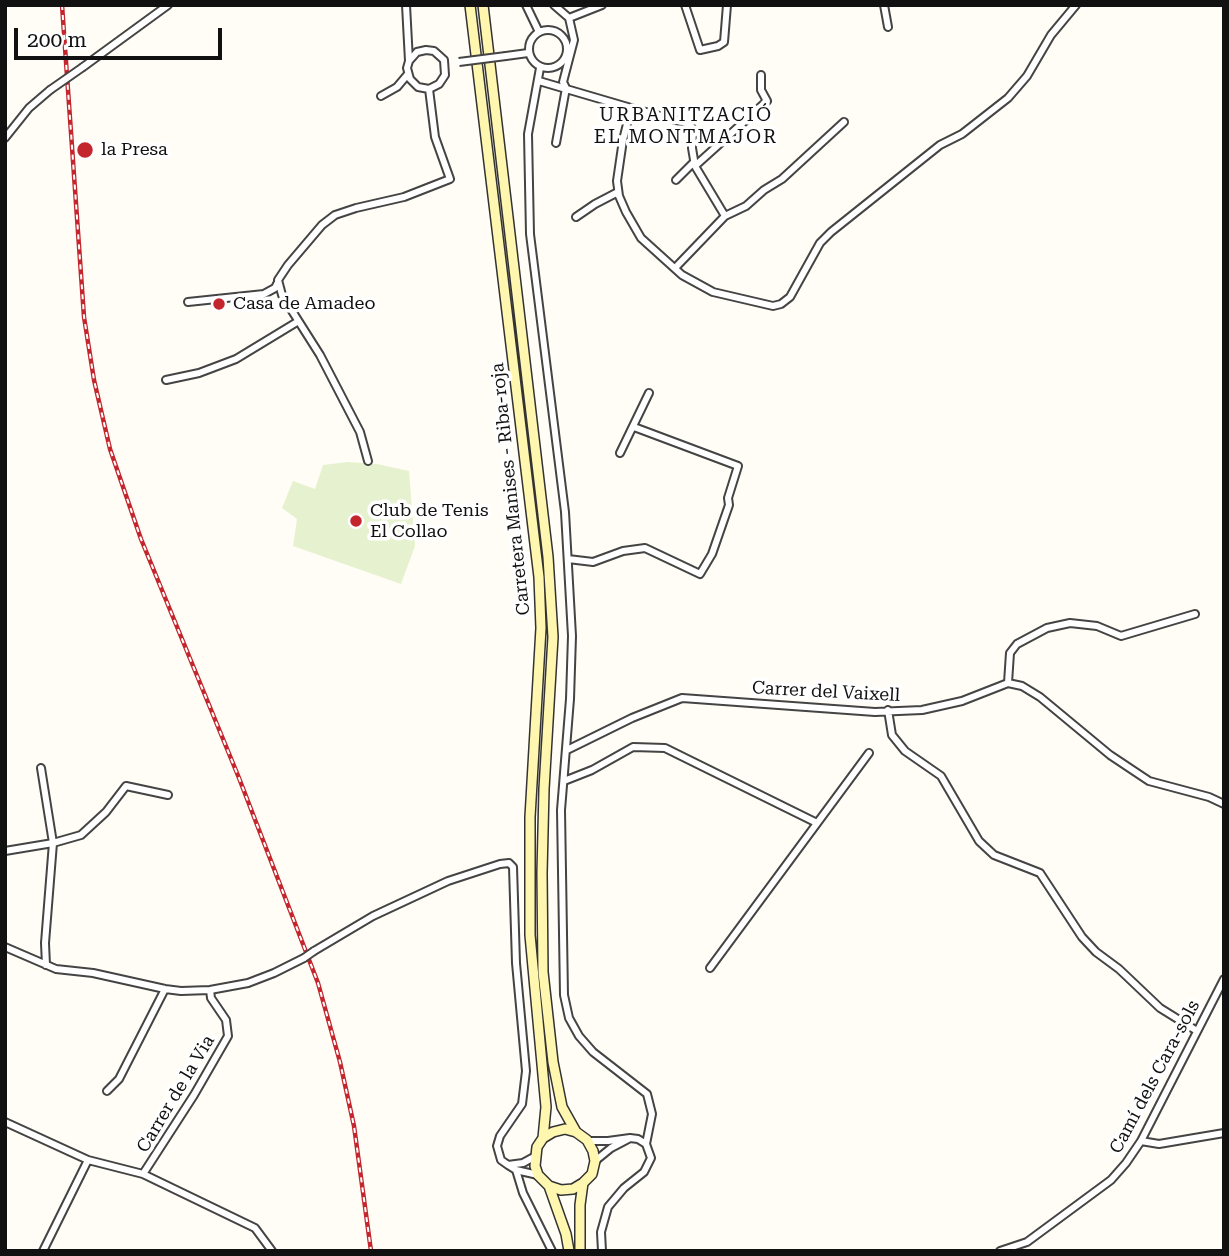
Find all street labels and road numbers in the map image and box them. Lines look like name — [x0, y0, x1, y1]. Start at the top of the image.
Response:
street label: Carretera Manises - Riba-roja — [487, 362, 535, 616]
street label: Carrer del Vaixell — [751, 677, 901, 707]
street label: Camí dels Cara-sols — [1105, 997, 1205, 1157]
street label: Carrer de la Via — [132, 1031, 220, 1157]

